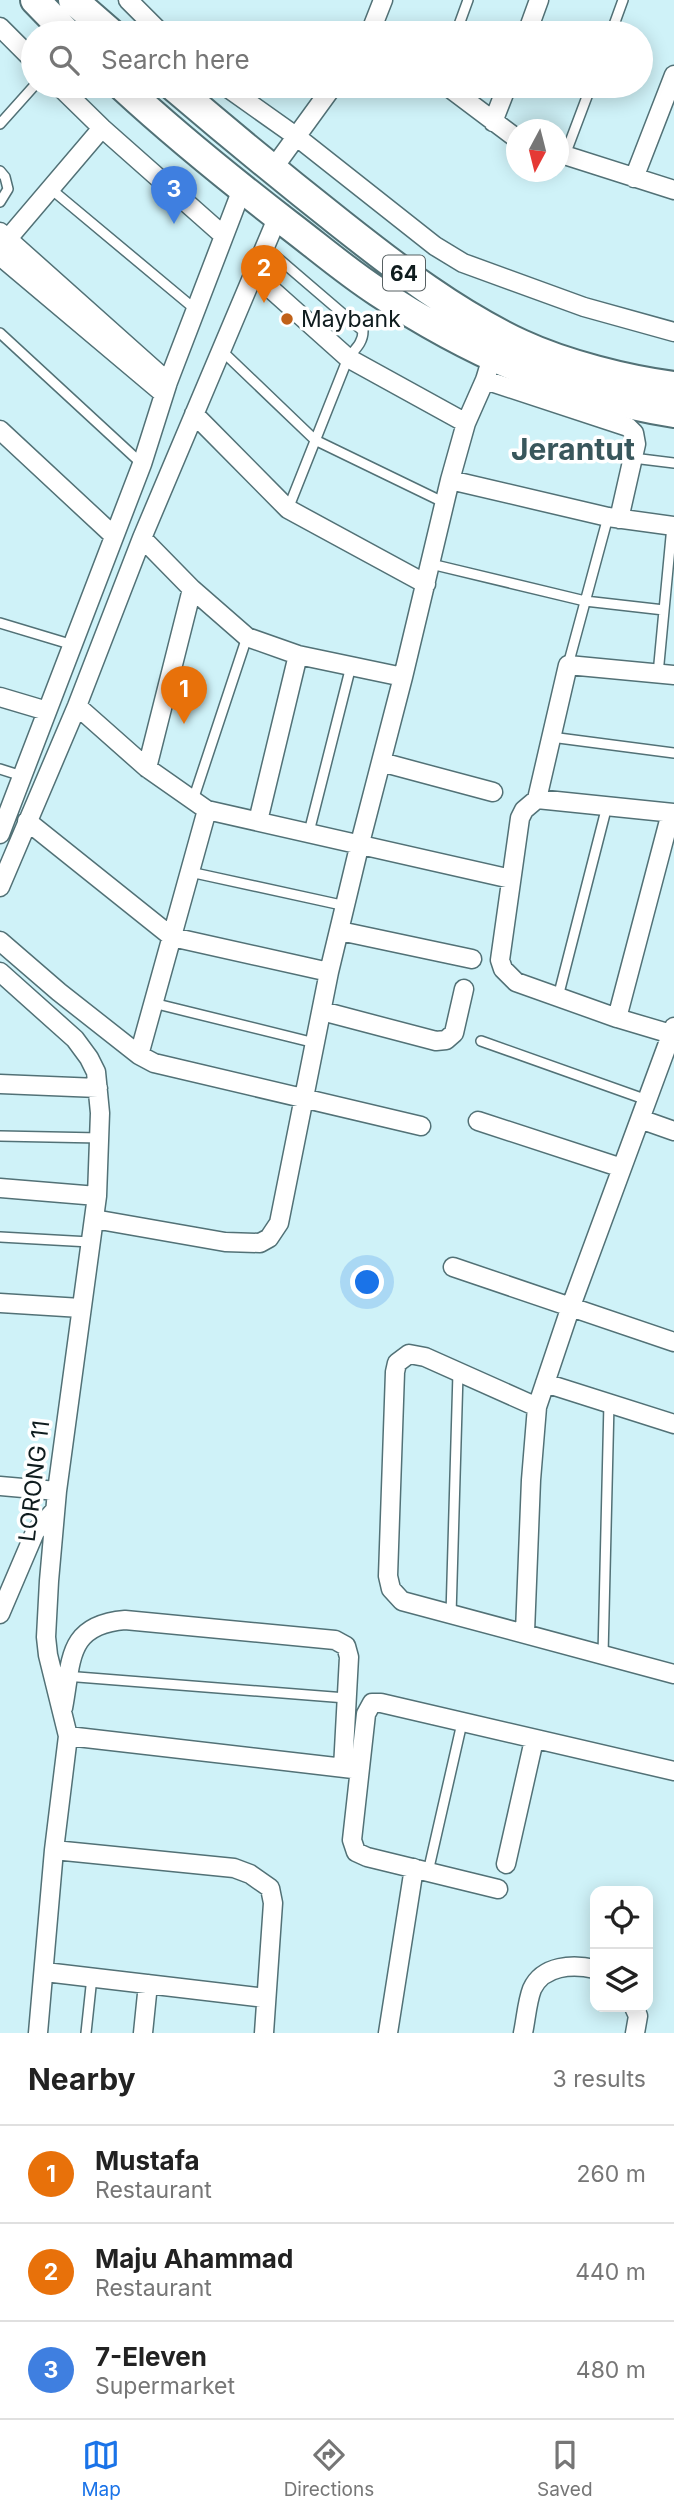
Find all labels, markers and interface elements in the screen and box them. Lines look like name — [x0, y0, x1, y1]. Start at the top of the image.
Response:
search box — [21, 21, 653, 98]
icon: search — [45, 41, 83, 79]
text: Search here — [101, 44, 250, 75]
north arrow — [506, 119, 569, 182]
pin: 3 — [151, 166, 197, 224]
pin: 2 — [241, 245, 287, 303]
road number: 64 — [383, 256, 425, 290]
place label: Maybank — [301, 305, 401, 333]
marker: Maybank — [279, 311, 295, 327]
district label: Jerantut — [511, 431, 635, 467]
pin: 1 — [161, 666, 207, 724]
your location — [350, 1265, 384, 1299]
street label: LORONG 11 — [13, 1419, 55, 1543]
map controls — [590, 1886, 653, 2012]
button: locate — [590, 1886, 653, 1949]
button: layers — [590, 1949, 653, 2012]
text: Nearby — [28, 2061, 136, 2097]
text: 3 results — [553, 2065, 646, 2093]
text: Mustafa — [95, 2145, 200, 2176]
text: 1 — [46, 2160, 56, 2188]
text: 260 m — [577, 2160, 646, 2188]
text: Restaurant — [95, 2176, 212, 2204]
text: Maju Ahammad — [95, 2243, 293, 2274]
text: 2 — [44, 2258, 58, 2286]
text: 440 m — [575, 2258, 646, 2286]
text: Restaurant — [95, 2274, 212, 2302]
text: 7-Eleven — [95, 2341, 207, 2372]
text: 3 — [44, 2356, 58, 2384]
text: 480 m — [576, 2356, 646, 2384]
text: Supermarket — [95, 2372, 235, 2400]
tab: Map — [81, 2436, 121, 2501]
tab: Directions — [284, 2436, 374, 2501]
tab: Saved — [537, 2436, 593, 2501]

